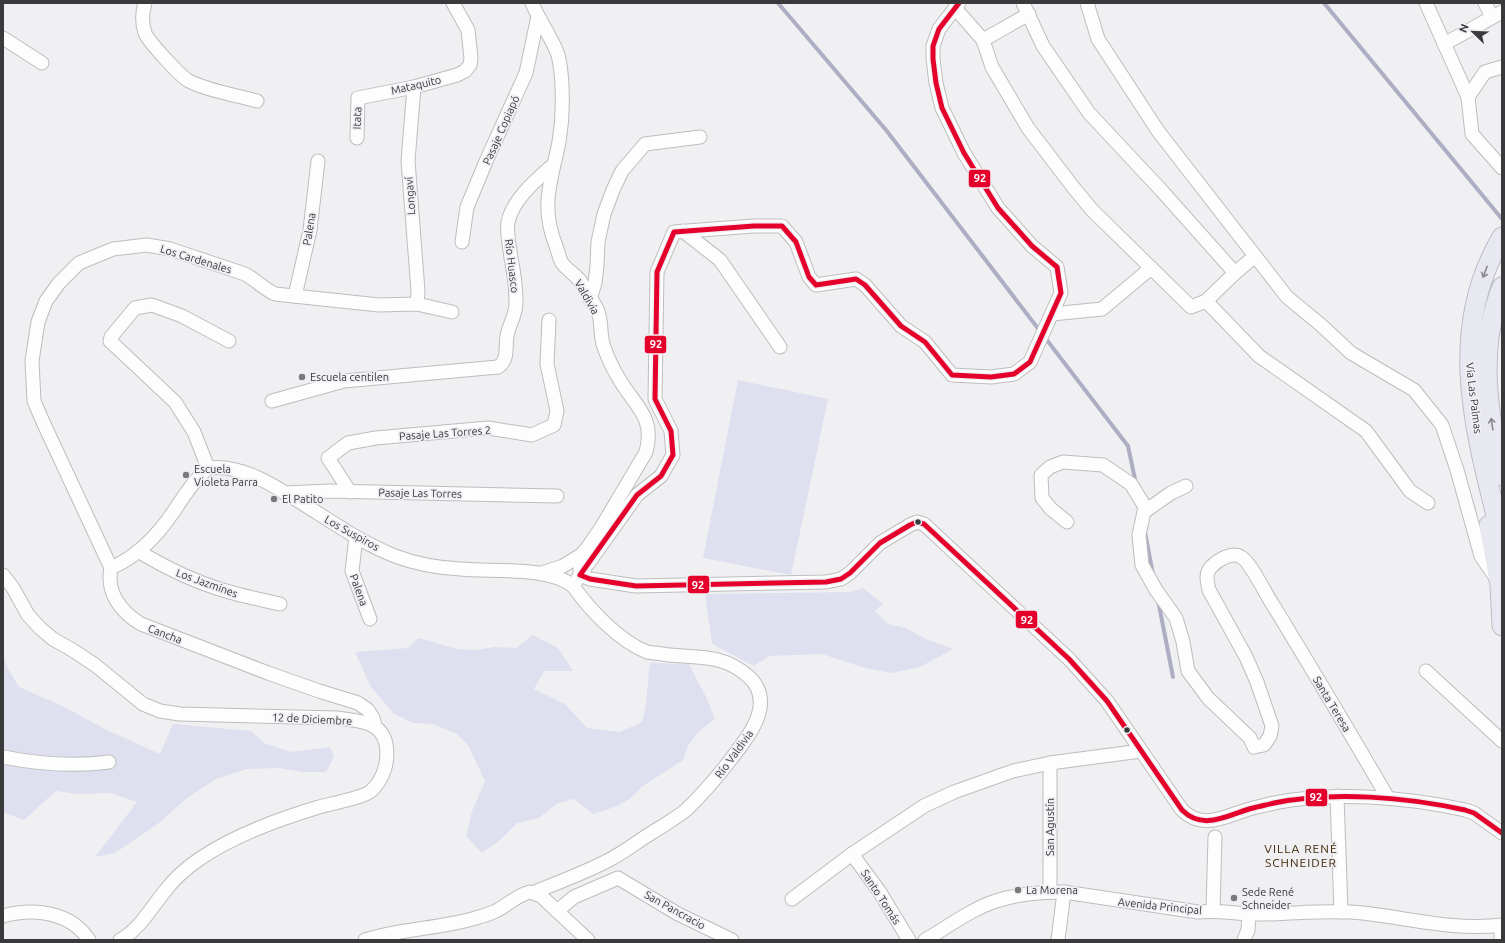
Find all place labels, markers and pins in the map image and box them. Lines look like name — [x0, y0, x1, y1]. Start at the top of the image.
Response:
place label: Escuela centilen — [310, 371, 389, 383]
marker: Escuela centilen — [297, 372, 307, 382]
place label: Escuela Violeta Parra — [194, 463, 258, 488]
marker: Escuela Violeta Parra — [181, 470, 191, 480]
place label: El Patito — [282, 493, 323, 505]
marker: El Patito — [269, 494, 279, 504]
unlabelled marker — [913, 517, 923, 527]
unlabelled marker — [1122, 725, 1132, 735]
place label: La Morena — [1026, 884, 1078, 896]
marker: La Morena — [1013, 885, 1023, 895]
place label: Sede René Schneider — [1242, 886, 1294, 911]
marker: Sede René Schneider — [1229, 893, 1239, 903]

